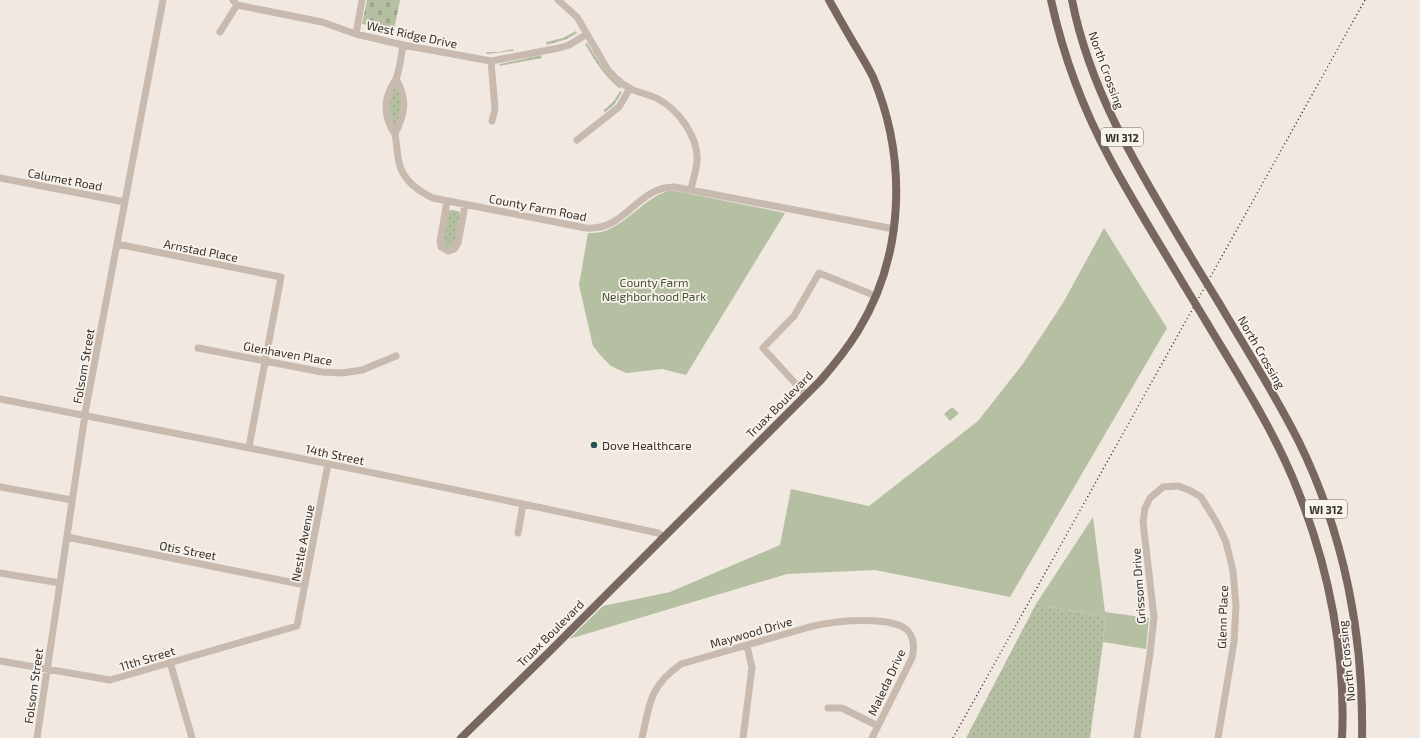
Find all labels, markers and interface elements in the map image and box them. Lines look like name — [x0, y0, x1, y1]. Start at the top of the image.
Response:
street label: West Ridge Drive — [365, 18, 459, 50]
street label: North Crossing — [1086, 29, 1128, 111]
road number: WI 312 — [1101, 128, 1143, 146]
street label: Calumet Road — [27, 165, 103, 193]
street label: County Farm Road — [488, 191, 588, 223]
street label: Arnstad Place — [163, 236, 239, 264]
park label: County Farm Neighborhood Park — [602, 275, 706, 303]
street label: North Crossing — [1236, 313, 1289, 391]
street label: Folsom Street — [69, 327, 97, 405]
street label: Glenhaven Place — [243, 338, 333, 368]
street label: Truax Boulevard — [743, 368, 815, 440]
place label: Dove Healthcare — [602, 438, 692, 452]
marker: Dove Healthcare — [589, 440, 599, 450]
street label: 14th Street — [304, 441, 366, 467]
road number: WI 312 — [1305, 500, 1347, 518]
street label: Nestle Avenue — [288, 503, 316, 583]
street label: Otis Street — [158, 538, 218, 562]
street label: Grissom Drive — [1128, 548, 1148, 624]
street label: Glenn Place — [1214, 585, 1230, 649]
street label: Truax Boulevard — [514, 597, 586, 669]
street label: Maywood Drive — [708, 614, 794, 650]
street label: North Crossing — [1335, 619, 1357, 702]
street label: 11th Street — [118, 643, 177, 673]
street label: Folsom Street — [21, 647, 45, 725]
street label: Maleda Drive — [864, 647, 908, 717]

